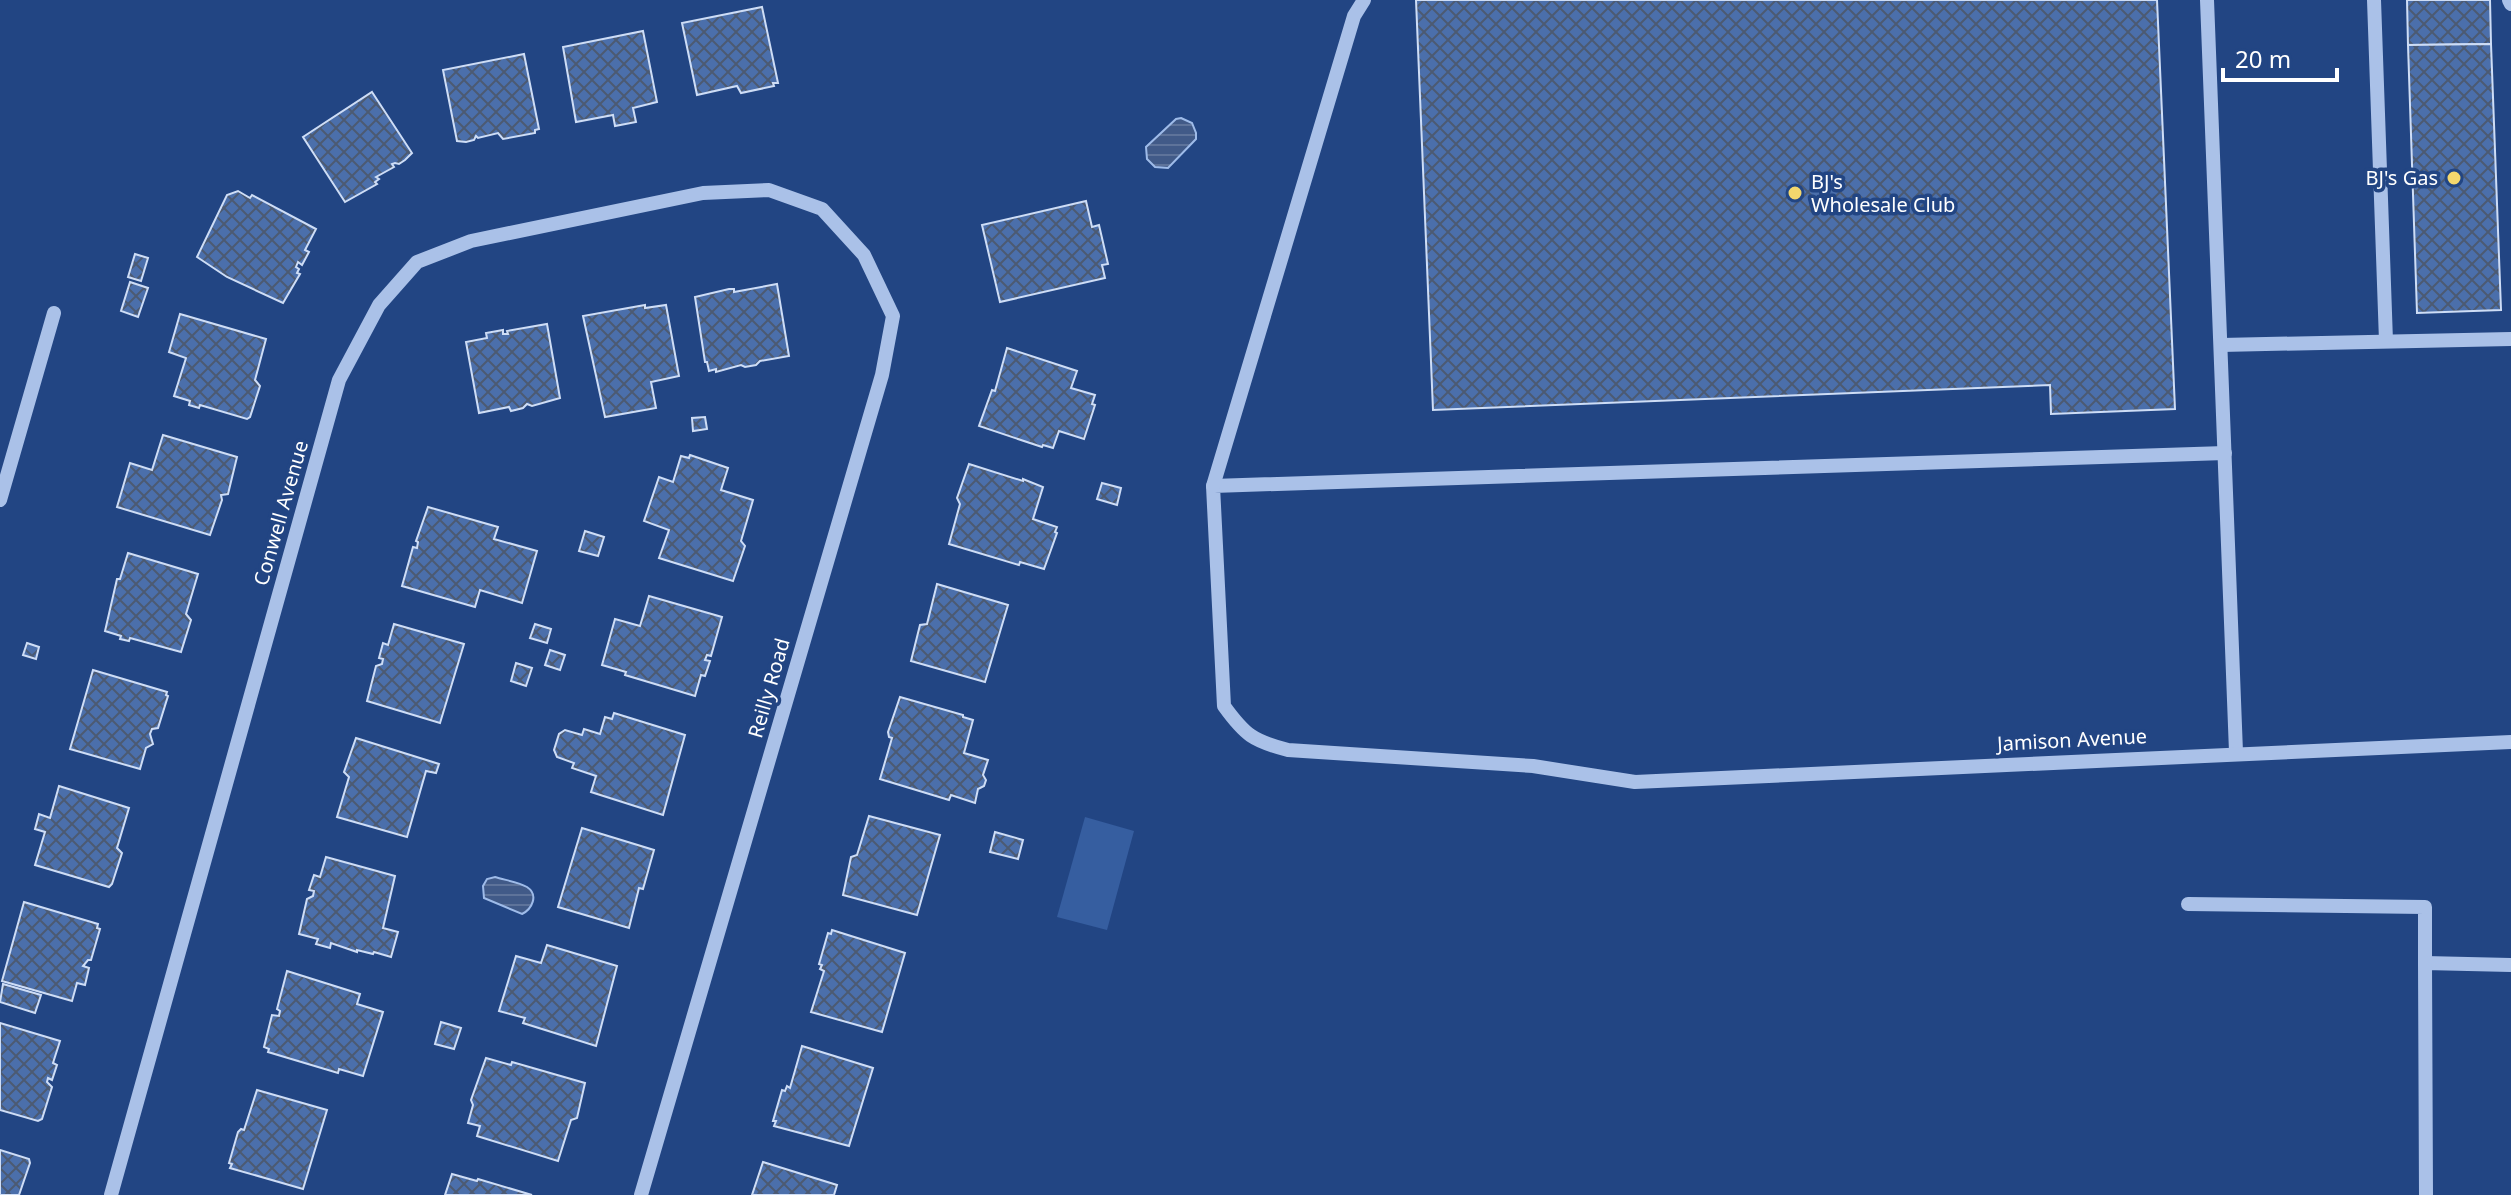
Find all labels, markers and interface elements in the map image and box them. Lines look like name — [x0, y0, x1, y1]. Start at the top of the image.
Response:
scale bar — [2223, 32, 2337, 82]
text: 20 m — [2235, 42, 2291, 75]
place label: BJ's Gas — [2366, 164, 2438, 191]
place label: BJ's Wholesale Club — [1811, 168, 1955, 218]
marker: BJ's Gas — [2445, 169, 2463, 187]
marker: BJ's Wholesale Club — [1786, 184, 1804, 202]
street label: Conwell Avenue — [247, 437, 314, 589]
street label: Reilly Road — [741, 635, 796, 741]
street label: Jamison Avenue — [1994, 722, 2148, 757]

